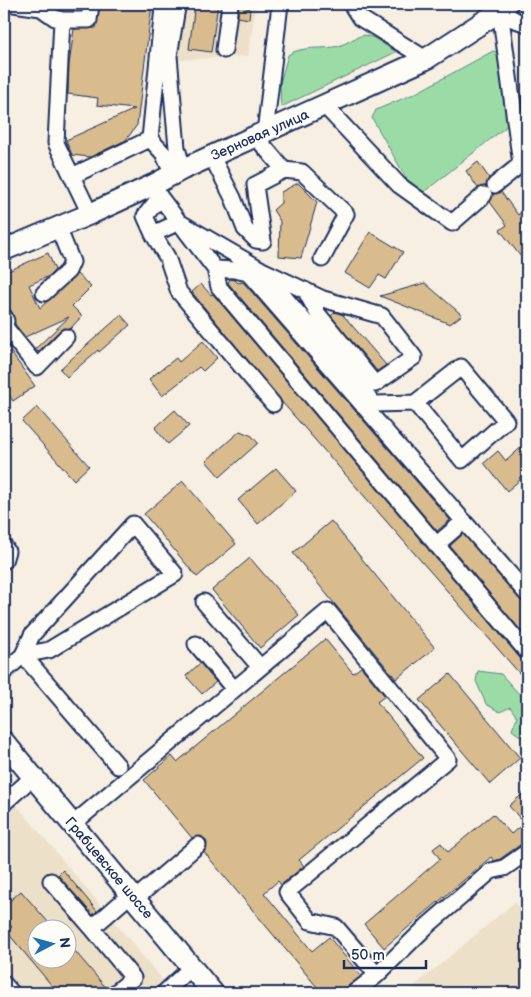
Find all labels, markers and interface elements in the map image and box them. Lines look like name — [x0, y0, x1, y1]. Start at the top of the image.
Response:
street label: Зерновая улица — [209, 106, 312, 164]
street label: Грабцевское шоссе — [61, 814, 157, 922]
north arrow — [28, 920, 78, 970]
text: N — [55, 937, 73, 949]
scale bar — [344, 937, 426, 969]
text: 50 m — [351, 946, 385, 965]

